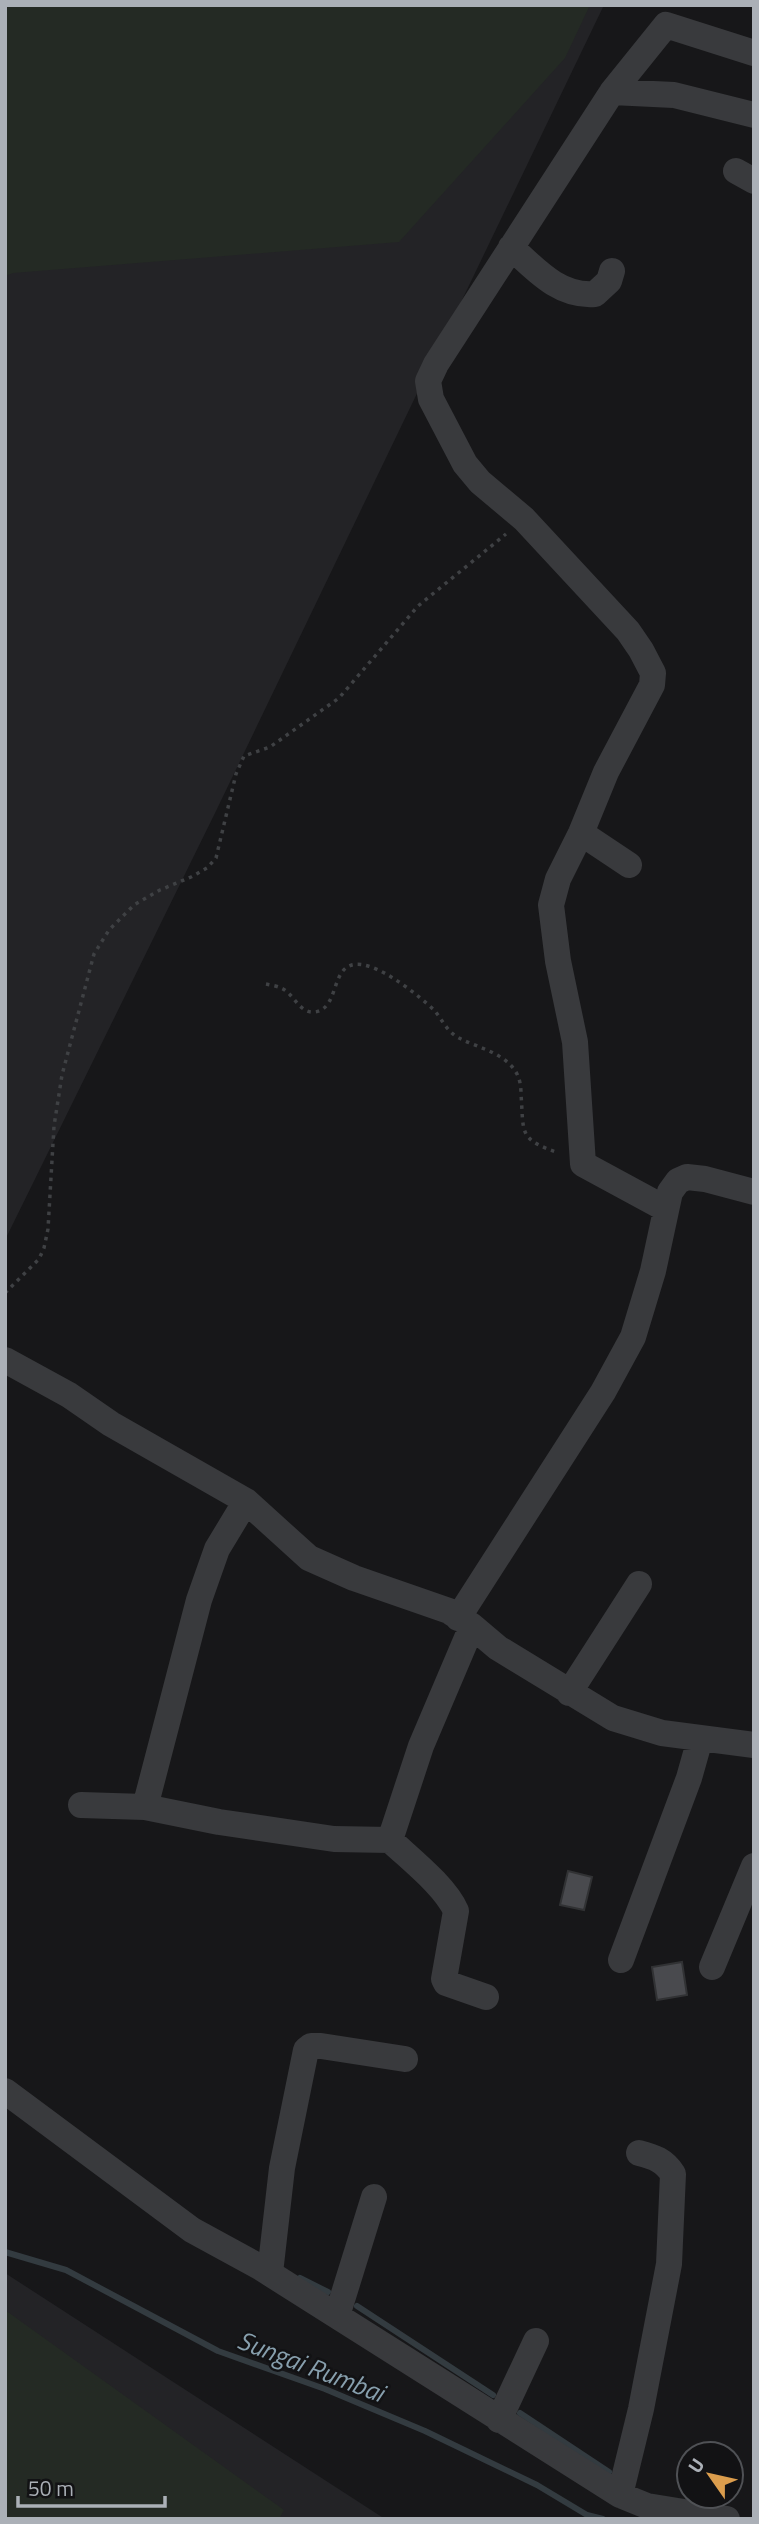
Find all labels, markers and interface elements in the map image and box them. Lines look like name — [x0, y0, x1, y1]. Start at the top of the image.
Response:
water label: Sungai Rumbai — [232, 2320, 392, 2413]
north arrow — [675, 2440, 745, 2510]
text: U — [680, 2452, 711, 2478]
scale bar — [18, 2464, 164, 2508]
text: 50 m — [28, 2472, 74, 2504]

